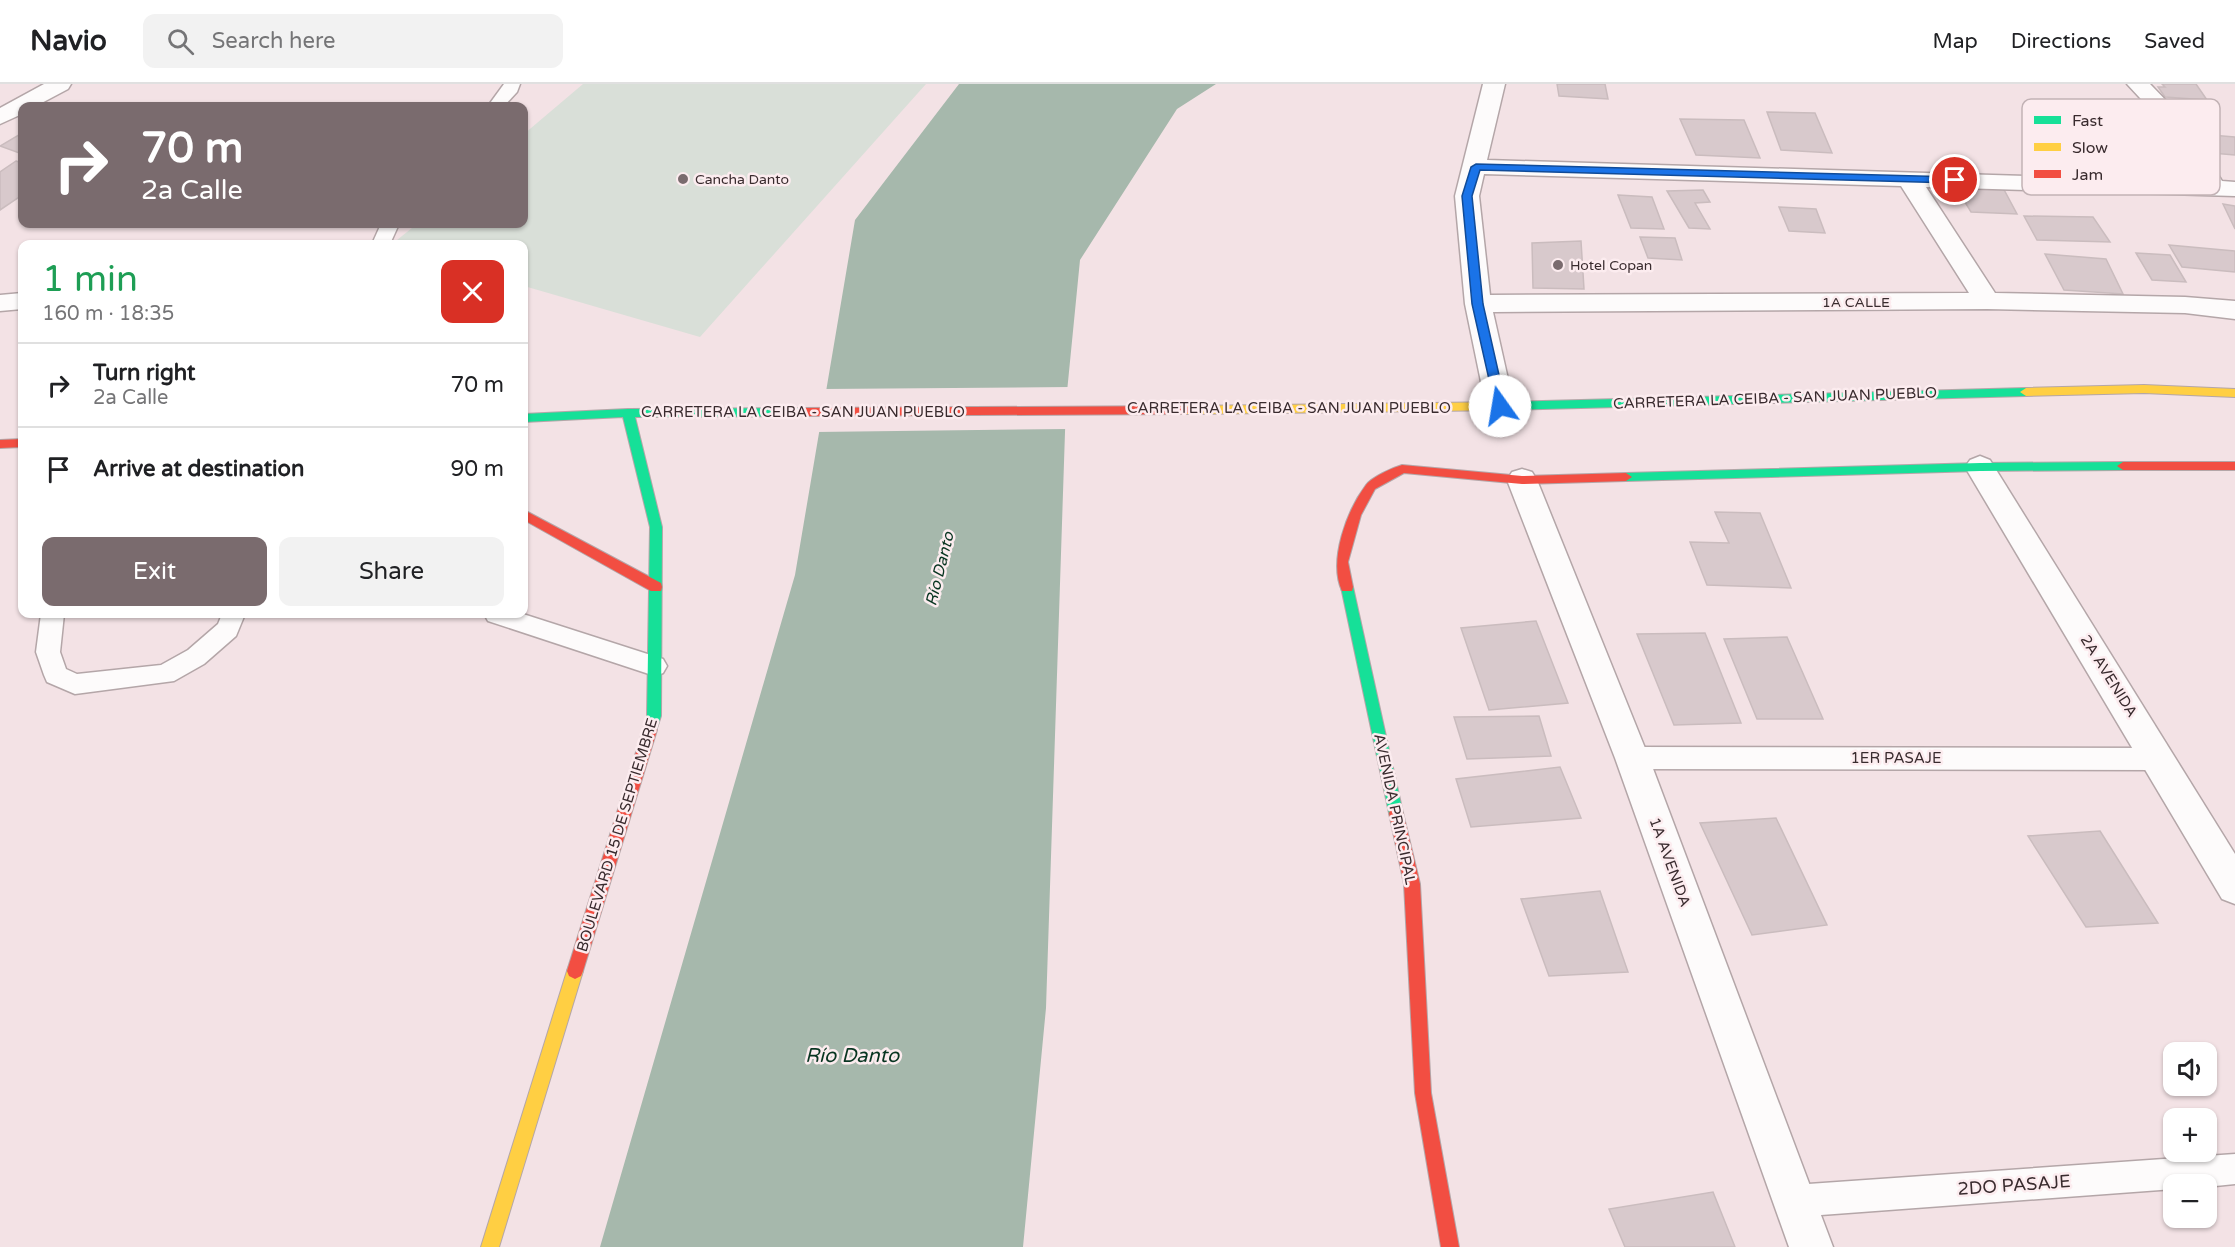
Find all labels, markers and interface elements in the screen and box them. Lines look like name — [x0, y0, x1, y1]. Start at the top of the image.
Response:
search box — [143, 14, 563, 68]
text: Navio — [30, 24, 107, 58]
icon: search — [164, 25, 197, 58]
text: Search here — [212, 28, 336, 54]
text: Map — [1932, 29, 1978, 54]
text: Directions — [2011, 29, 2111, 54]
text: Saved — [2144, 29, 2205, 54]
legend — [2022, 99, 2220, 195]
text: Fast — [2072, 111, 2103, 131]
text: 70 m — [141, 123, 243, 174]
icon: right — [42, 126, 120, 204]
text: Slow — [2072, 138, 2108, 158]
pin — [1929, 154, 1980, 205]
icon: arrive — [1938, 163, 1971, 196]
text: Jam — [2072, 165, 2103, 185]
place label: Cancha Danto — [695, 171, 789, 188]
marker: Cancha Danto — [676, 172, 690, 186]
text: 2a Calle — [141, 174, 243, 207]
place label: Hotel Copan — [1570, 257, 1652, 274]
text: 1 min — [42, 258, 138, 301]
marker: Hotel Copan — [1551, 258, 1565, 272]
button: close — [441, 260, 504, 323]
street label: 1A CALLE — [1822, 294, 1890, 311]
text: 160 m · 18:35 — [42, 302, 174, 326]
text: Turn right — [93, 360, 195, 386]
icon: right — [42, 369, 75, 402]
text: 70 m — [450, 372, 504, 398]
position arrow — [1468, 374, 1532, 438]
street label: CARRETERA LA CEIBA - SAN JUAN PUEBLO — [1613, 383, 1937, 413]
text: 2a Calle — [93, 386, 168, 410]
street label: CARRETERA LA CEIBA - SAN JUAN PUEBLO — [1127, 399, 1451, 417]
street label: CARRETERA LA CEIBA - SAN JUAN PUEBLO — [641, 403, 965, 421]
icon: arrive — [42, 453, 75, 486]
text: Arrive at destination — [93, 456, 304, 482]
text: 90 m — [450, 456, 504, 482]
water label: Río Danto — [921, 529, 959, 608]
button: Exit — [42, 537, 267, 606]
button: Share — [279, 537, 504, 606]
street label: 2A AVENIDA — [2077, 632, 2141, 720]
street label: BOULEVARD 15 DE SEPTIEMBRE — [573, 716, 661, 954]
street label: AVENIDA PRINCIPAL — [1370, 732, 1420, 887]
street label: 1ER PASAJE — [1850, 749, 1942, 767]
street label: 1A AVENIDA — [1646, 815, 1694, 909]
map controls — [2163, 1042, 2217, 1228]
button: sound — [2163, 1042, 2217, 1096]
water label: Río Danto — [805, 1044, 900, 1068]
button: + — [2163, 1108, 2217, 1162]
street label: 2DO PASAJE — [1957, 1170, 2071, 1200]
button: − — [2163, 1174, 2217, 1228]

